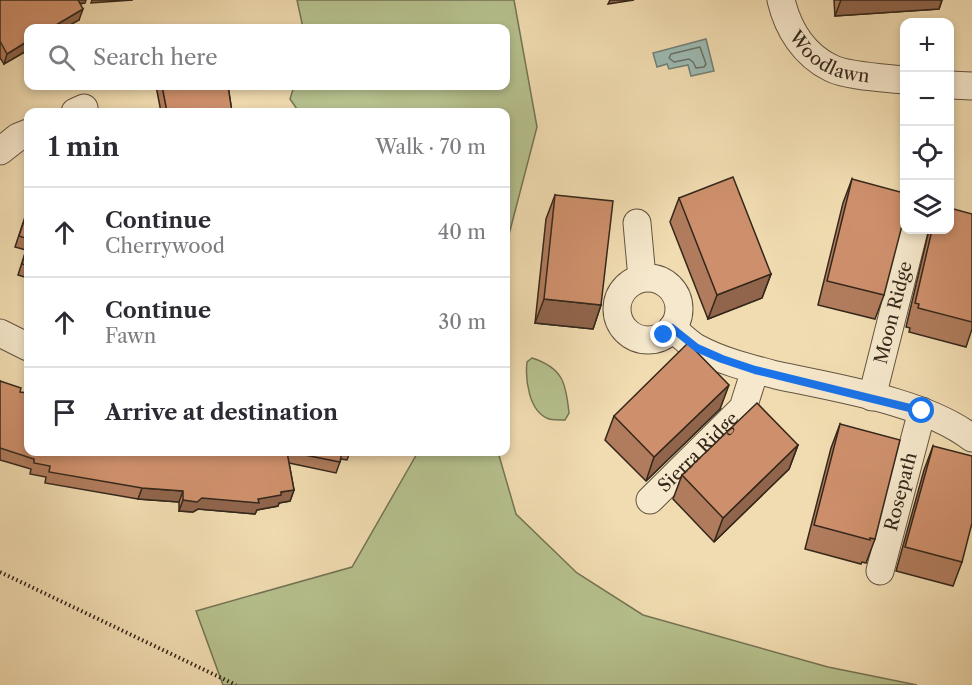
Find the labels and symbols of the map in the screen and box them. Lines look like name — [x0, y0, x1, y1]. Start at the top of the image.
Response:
street label: Woodlawn — [784, 26, 871, 88]
street label: Moon Ridge — [870, 259, 917, 366]
route end — [650, 321, 676, 347]
route start — [908, 397, 934, 423]
street label: Sierra Ridge — [653, 408, 743, 497]
street label: Rosepath — [880, 450, 922, 533]

